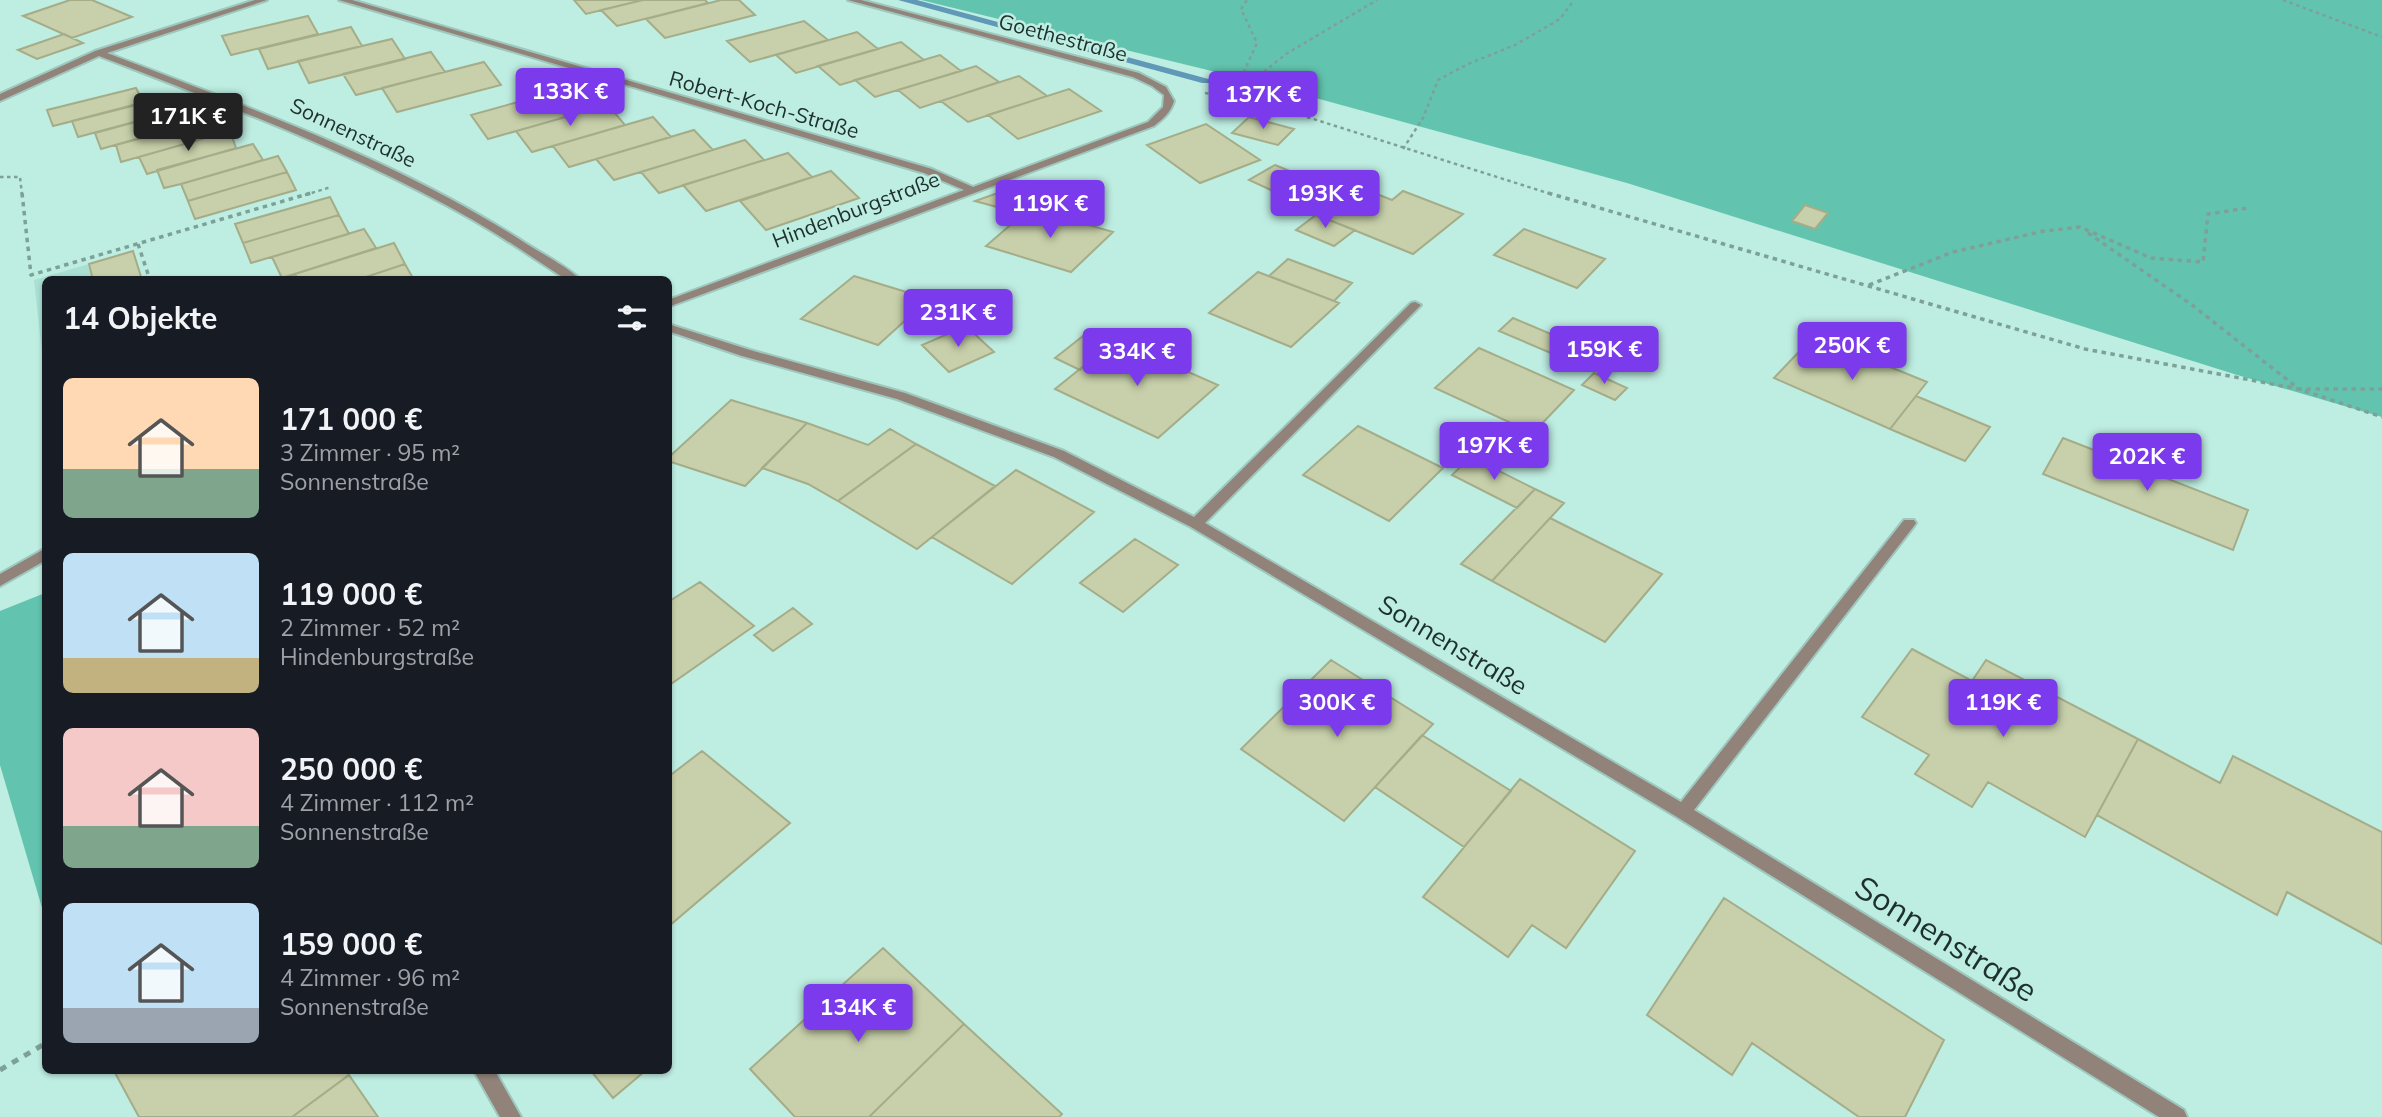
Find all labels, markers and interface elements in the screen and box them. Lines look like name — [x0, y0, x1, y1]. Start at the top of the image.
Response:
street label: Goethestraße — [996, 7, 1131, 67]
street label: Robert-Koch-Straße — [666, 65, 862, 144]
pin: 133K € — [513, 68, 627, 128]
pin: 137K € — [1206, 72, 1320, 131]
text: 133K € — [532, 76, 608, 105]
text: 137K € — [1225, 79, 1301, 108]
street label: Sonnenstraße — [286, 92, 421, 173]
pin: 171K € — [131, 94, 245, 153]
text: 171K € — [150, 101, 226, 130]
street label: Hindenburgstraße — [768, 165, 943, 253]
pin: 193K € — [1268, 170, 1382, 230]
text: 193K € — [1287, 178, 1363, 207]
pin: 119K € — [993, 180, 1107, 240]
text: 119K € — [1012, 188, 1088, 217]
pin: 231K € — [901, 290, 1015, 349]
text: 231K € — [920, 297, 996, 326]
text: 14 Objekte — [63, 299, 217, 337]
icon: filters — [613, 299, 651, 337]
pin: 250K € — [1795, 322, 1909, 382]
pin: 159K € — [1547, 326, 1661, 386]
pin: 334K € — [1080, 328, 1194, 388]
text: 250K € — [1814, 330, 1890, 359]
text: 159K € — [1566, 334, 1642, 363]
text: 334K € — [1099, 336, 1175, 365]
text: 171 000 € — [280, 400, 422, 438]
icon: home — [119, 406, 203, 490]
pin: 197K € — [1437, 422, 1551, 482]
text: 197K € — [1456, 430, 1532, 459]
pin: 202K € — [2090, 434, 2204, 493]
text: 3 Zimmer · 95 m² — [280, 438, 460, 467]
text: 202K € — [2109, 441, 2185, 470]
text: Sonnenstraße — [280, 467, 429, 496]
text: 119 000 € — [280, 575, 422, 613]
icon: home — [119, 581, 203, 665]
street label: Sonnenstraße — [1373, 587, 1534, 702]
text: 2 Zimmer · 52 m² — [280, 613, 460, 642]
text: Hindenburgstraße — [280, 642, 474, 671]
pin: 300K € — [1280, 680, 1394, 739]
pin: 119K € — [1946, 680, 2060, 739]
text: 300K € — [1299, 687, 1375, 716]
text: 119K € — [1965, 687, 2041, 716]
text: 250 000 € — [280, 750, 422, 788]
icon: home — [119, 756, 203, 840]
text: 4 Zimmer · 112 m² — [280, 788, 474, 817]
text: Sonnenstraße — [280, 817, 429, 846]
street label: Sonnenstraße — [1848, 866, 2045, 1010]
text: 159 000 € — [280, 925, 422, 963]
icon: home — [119, 931, 203, 1015]
text: 4 Zimmer · 96 m² — [280, 963, 460, 992]
pin: 134K € — [801, 984, 915, 1044]
text: Sonnenstraße — [280, 992, 429, 1021]
text: 134K € — [820, 992, 896, 1021]

